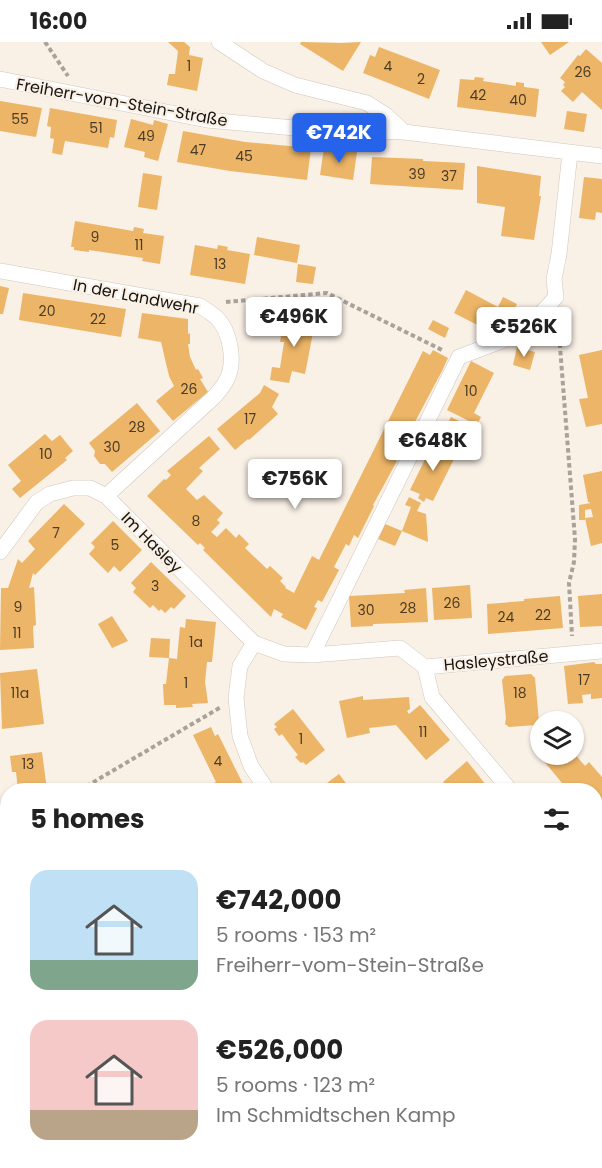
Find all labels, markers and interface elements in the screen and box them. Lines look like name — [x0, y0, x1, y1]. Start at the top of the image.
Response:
text: 16:00 — [30, 6, 87, 37]
house number: 1 — [187, 56, 191, 76]
house number: 4 — [384, 56, 393, 76]
house number: 26 — [575, 62, 592, 82]
house number: 2 — [417, 69, 425, 89]
street label: Freiherr-vom-Stein-Straße — [14, 73, 229, 132]
house number: 42 — [470, 85, 486, 105]
house number: 40 — [509, 90, 527, 110]
house number: 55 — [11, 109, 29, 129]
pin: €742K — [297, 113, 381, 164]
house number: 51 — [89, 118, 103, 138]
text: €742K — [306, 118, 372, 146]
house number: 49 — [137, 126, 155, 146]
house number: 47 — [190, 140, 207, 160]
house number: 45 — [235, 146, 253, 166]
house number: 39 — [408, 164, 426, 184]
house number: 37 — [441, 166, 457, 186]
house number: 9 — [91, 227, 99, 247]
house number: 11 — [135, 235, 143, 255]
house number: 13 — [214, 254, 226, 274]
street label: In der Landwehr — [71, 273, 201, 320]
pin: €496K — [252, 297, 336, 348]
house number: 20 — [39, 301, 55, 321]
text: €496K — [260, 302, 328, 330]
pin: €526K — [482, 307, 566, 358]
house number: 22 — [90, 309, 106, 329]
text: €526K — [490, 312, 558, 340]
house number: 26 — [181, 379, 198, 399]
house number: 10 — [464, 381, 478, 401]
house number: 17 — [244, 409, 256, 429]
house number: 28 — [129, 417, 146, 437]
pin: €648K — [391, 421, 475, 472]
text: €648K — [398, 426, 468, 454]
house number: 30 — [103, 437, 121, 457]
house number: 10 — [39, 444, 53, 464]
pin: €756K — [253, 459, 337, 510]
text: €756K — [262, 464, 328, 492]
street label: Im Hasley — [116, 507, 187, 578]
house number: 8 — [192, 511, 201, 531]
house number: 7 — [52, 523, 60, 543]
house number: 5 — [111, 535, 119, 555]
house number: 3 — [151, 576, 159, 596]
house number: 26 — [444, 593, 461, 613]
house number: 9 — [14, 597, 22, 617]
house number: 28 — [400, 598, 417, 618]
house number: 30 — [357, 600, 375, 620]
house number: 22 — [535, 605, 551, 625]
house number: 24 — [498, 607, 515, 627]
house number: 11 — [13, 623, 21, 643]
house number: 1a — [189, 632, 203, 652]
street label: Hasleystraße — [443, 644, 549, 677]
house number: 17 — [578, 670, 590, 690]
house number: 1 — [184, 673, 188, 693]
house number: 11a — [11, 683, 29, 703]
house number: 18 — [513, 683, 527, 703]
map controls — [530, 711, 584, 765]
button: layers — [530, 711, 584, 765]
house number: 11 — [419, 722, 427, 742]
house number: 1 — [299, 729, 303, 749]
house number: 4 — [214, 751, 223, 771]
house number: 13 — [22, 754, 34, 774]
text: 5 homes — [30, 801, 145, 837]
icon: filters — [540, 803, 573, 836]
text: €742,000 — [216, 882, 341, 918]
icon: home — [78, 894, 150, 966]
text: 5 rooms · 153 m² — [216, 921, 376, 949]
text: Freiherr-vom-Stein-Straße — [216, 951, 484, 979]
text: €526,000 — [216, 1032, 343, 1068]
icon: home — [78, 1044, 150, 1116]
text: 5 rooms · 123 m² — [216, 1071, 375, 1099]
text: Im Schmidtschen Kamp — [216, 1101, 455, 1129]

